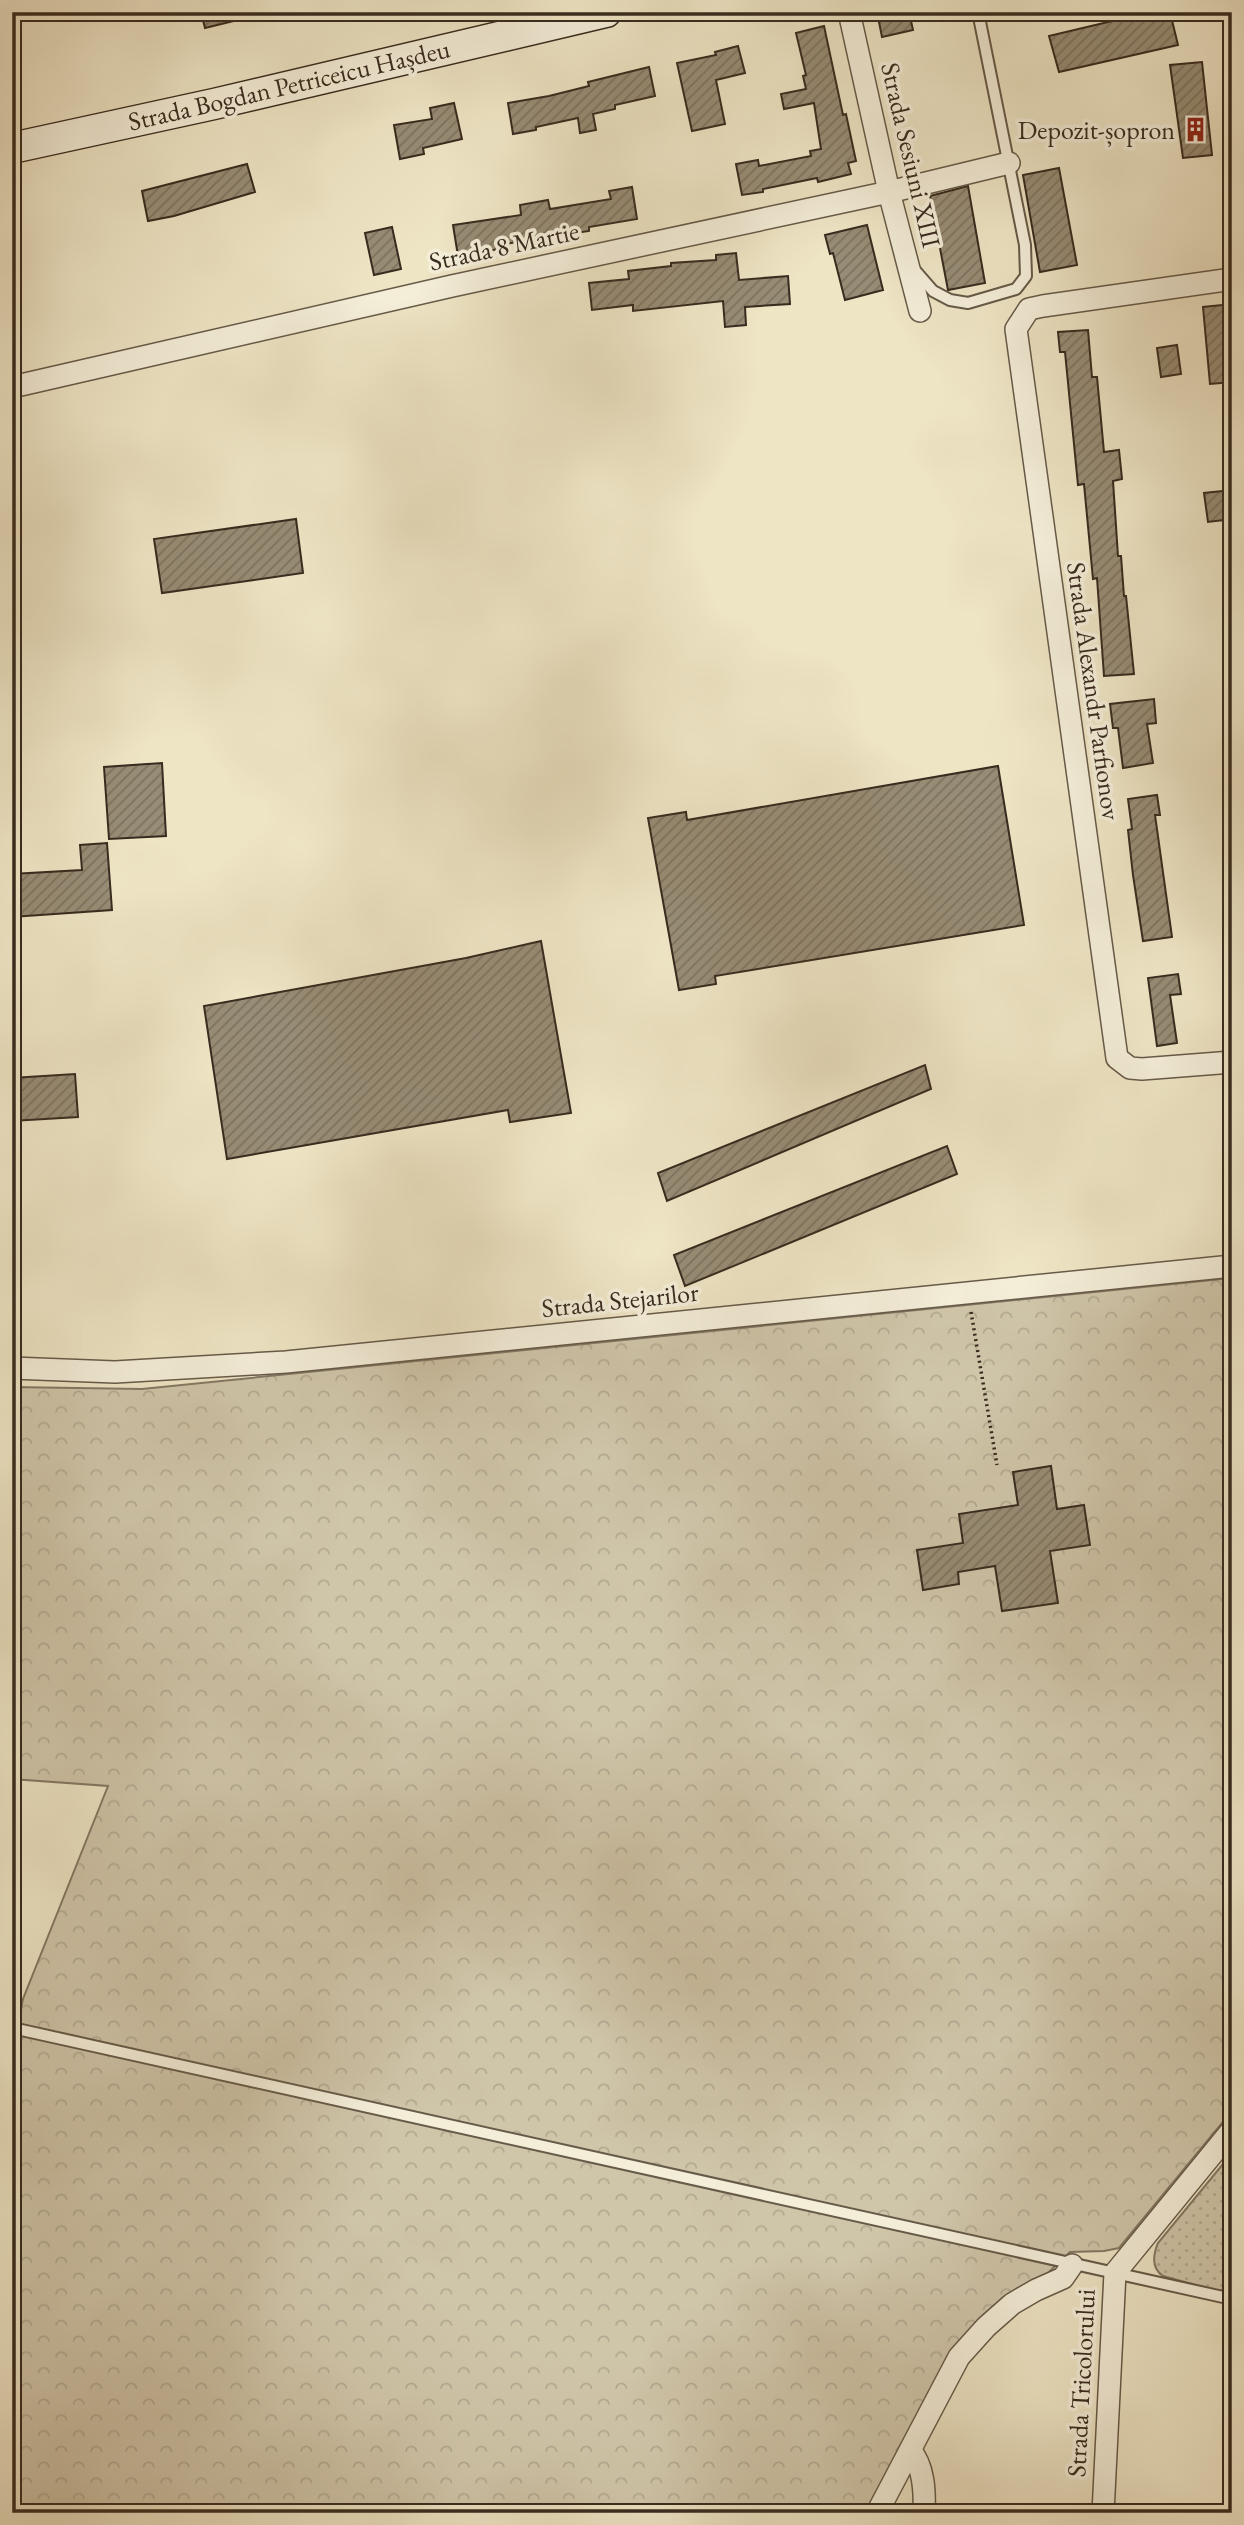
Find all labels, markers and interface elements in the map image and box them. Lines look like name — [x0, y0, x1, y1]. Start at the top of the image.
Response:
street label: Strada Bogdan Petriceicu Hașdeu — [125, 31, 454, 139]
street label: Strada Sesiuni XIII — [873, 59, 949, 251]
place label: Depozit-șopron — [1018, 113, 1175, 147]
building icon: Depozit-șopron — [1181, 116, 1209, 144]
street label: Strada 8 Martie — [426, 214, 582, 278]
street label: Strada Alexandr Parfionov — [1059, 560, 1129, 823]
street label: Strada Stejarilor — [540, 1275, 700, 1325]
street label: Strada Tricolorului — [1059, 2288, 1103, 2478]

